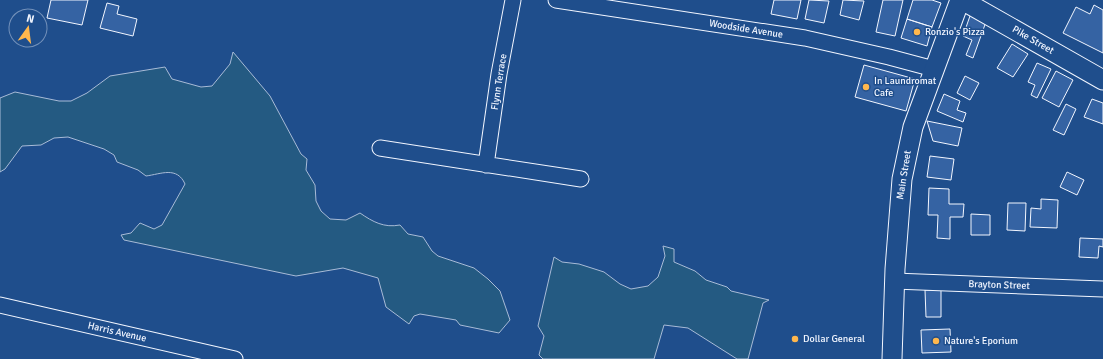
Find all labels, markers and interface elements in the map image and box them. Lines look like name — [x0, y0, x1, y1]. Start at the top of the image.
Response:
north arrow — [8, 8, 48, 48]
text: N — [25, 12, 36, 26]
street label: Woodside Avenue — [708, 17, 784, 41]
street label: Pike Street — [1010, 23, 1057, 57]
place label: Ronzio's Pizza — [925, 26, 985, 38]
marker: Ronzio's Pizza — [912, 27, 922, 37]
street label: Flynn Terrace — [489, 53, 509, 111]
place label: In Laundromat Cafe — [874, 75, 937, 99]
marker: In Laundromat Cafe — [861, 82, 871, 92]
street label: Main Street — [894, 149, 914, 200]
street label: Brayton Street — [968, 278, 1030, 292]
street label: Harris Avenue — [86, 319, 148, 345]
place label: Dollar General — [803, 333, 865, 345]
marker: Dollar General — [790, 334, 800, 344]
place label: Nature's Eporium — [944, 335, 1018, 347]
marker: Nature's Eporium — [931, 336, 941, 346]

